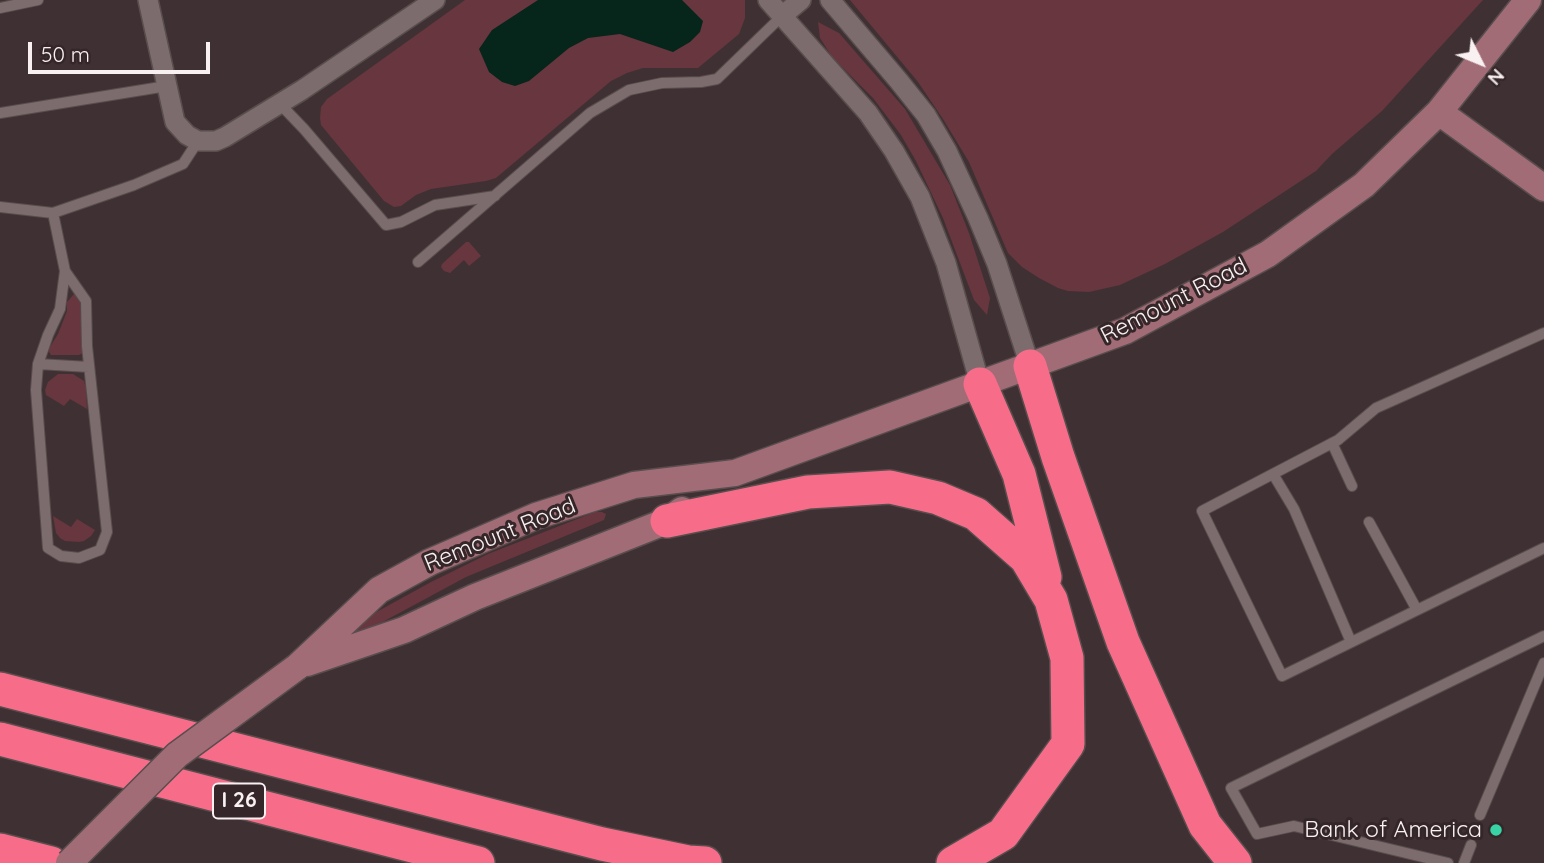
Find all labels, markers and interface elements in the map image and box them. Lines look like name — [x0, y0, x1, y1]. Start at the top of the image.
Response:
scale bar — [32, 28, 214, 72]
north arrow — [1446, 28, 1516, 98]
text: 50 m — [41, 41, 90, 67]
text: N — [1483, 64, 1510, 91]
street label: Remount Road — [1096, 252, 1252, 350]
street label: Remount Road — [420, 492, 580, 578]
road number: I 26 — [213, 784, 265, 818]
place label: Bank of America — [1304, 816, 1482, 844]
marker: Bank of America — [1488, 822, 1504, 838]

